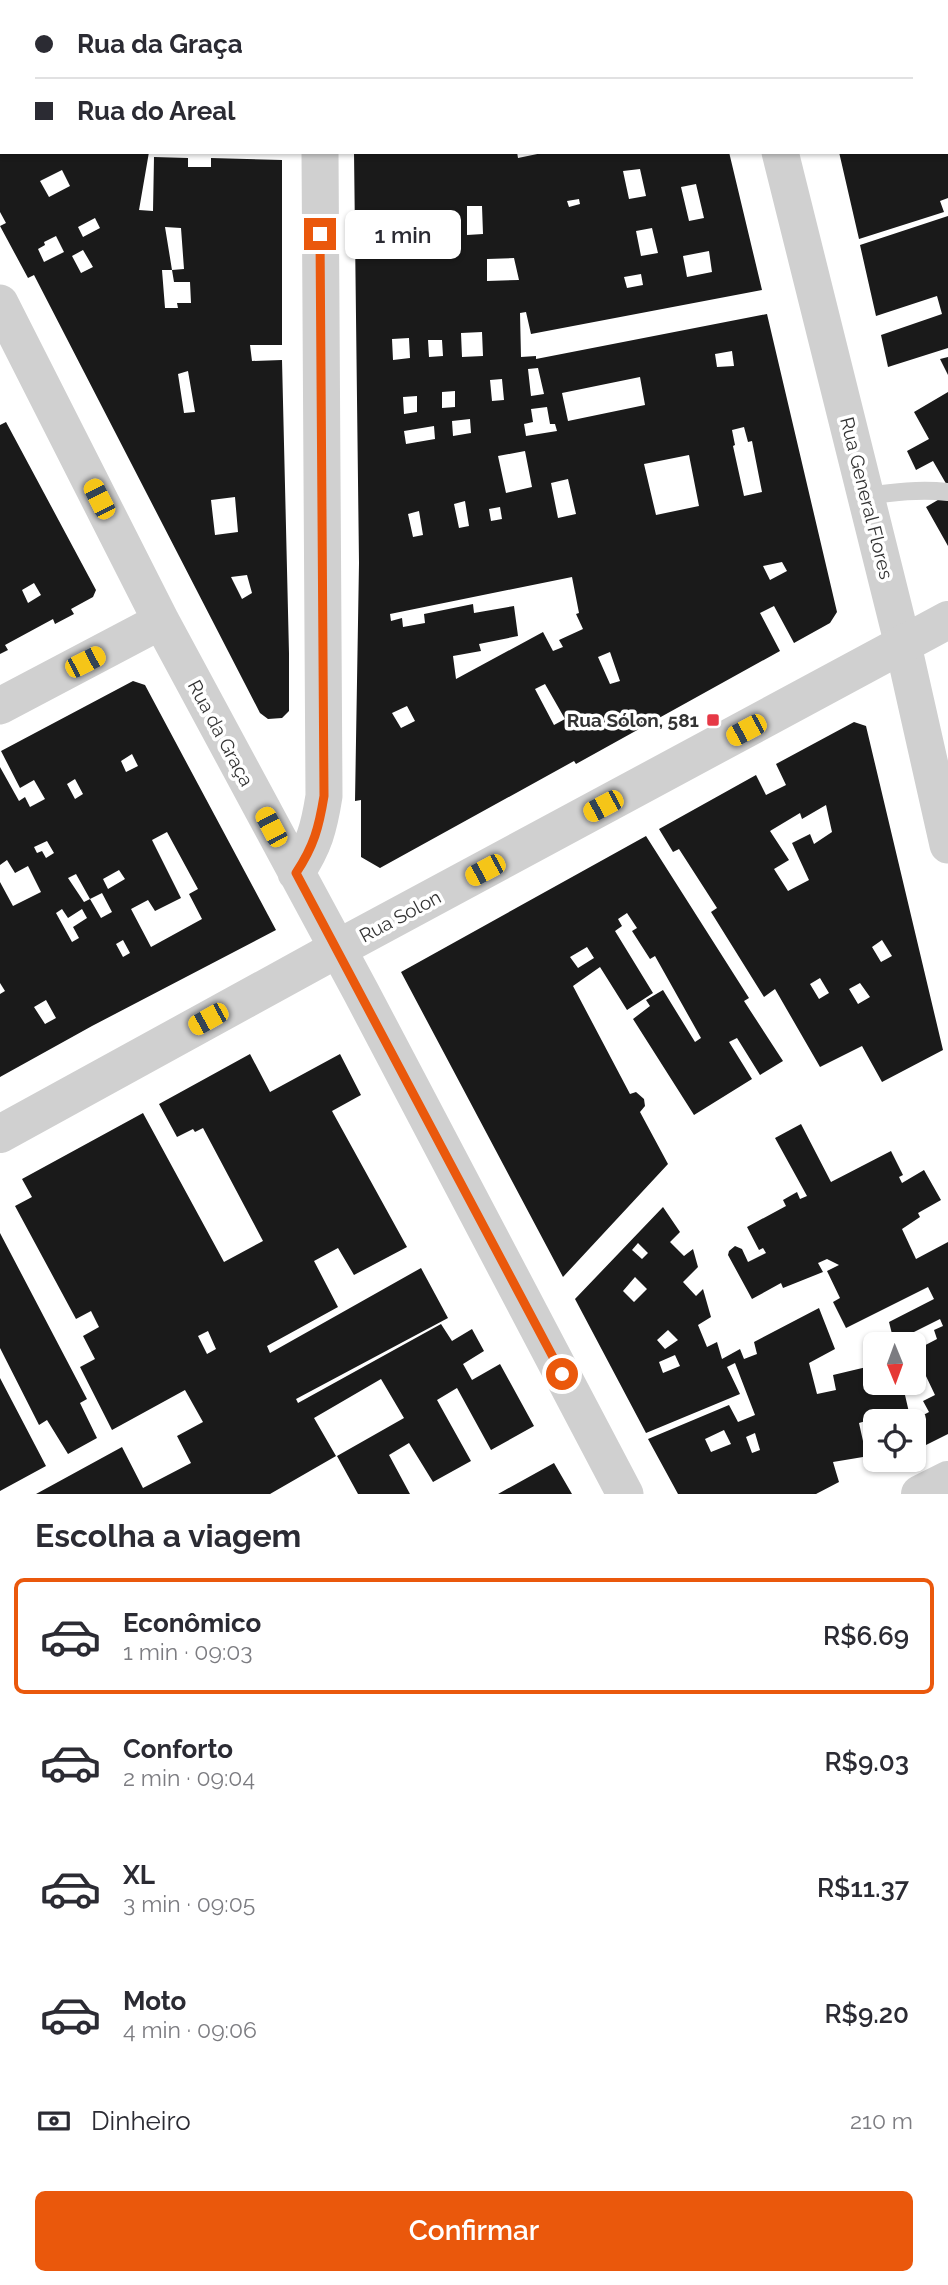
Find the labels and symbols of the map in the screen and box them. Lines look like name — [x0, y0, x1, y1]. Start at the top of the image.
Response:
callout: 1 min — [344, 210, 460, 258]
route end — [304, 218, 336, 250]
street label: Rua General Flores — [836, 415, 898, 581]
car — [81, 476, 118, 522]
car — [62, 643, 109, 681]
street label: Rua da Graça — [184, 676, 258, 790]
place label: Rua Sólon, 581 — [567, 709, 699, 731]
car — [723, 711, 770, 749]
marker: Rua Sólon, 581 — [705, 712, 721, 728]
car — [580, 787, 627, 825]
car — [252, 804, 291, 850]
car — [462, 851, 509, 889]
street label: Rua Solon — [355, 885, 445, 947]
car — [185, 1000, 232, 1038]
north arrow — [863, 1332, 926, 1395]
route start — [546, 1358, 578, 1390]

